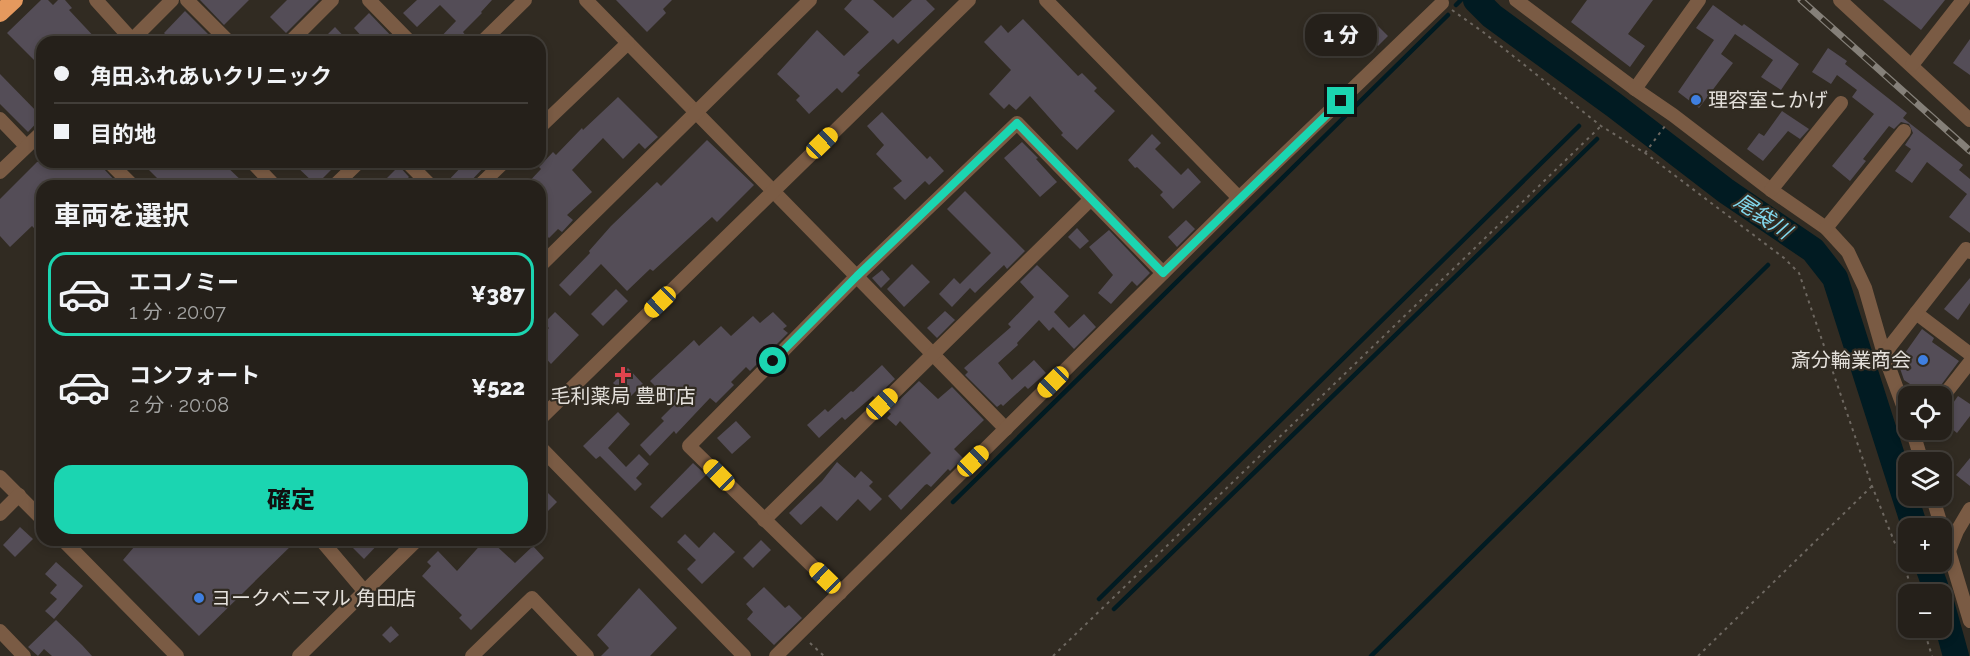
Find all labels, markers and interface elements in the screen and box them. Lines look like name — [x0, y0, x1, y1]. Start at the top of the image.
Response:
callout: 1 分 — [1305, 14, 1377, 56]
text: 1 分 — [1323, 23, 1359, 47]
text: 角田ふれあいクリニック — [90, 63, 332, 89]
route end — [1327, 87, 1354, 114]
place label: 理容室こかげ — [1708, 88, 1828, 112]
marker: 理容室こかげ — [1689, 93, 1703, 107]
text: 目的地 — [90, 121, 156, 147]
car — [803, 124, 841, 162]
water label: 尾袋川 — [1730, 188, 1798, 245]
text: 車両を選択 — [54, 200, 189, 231]
icon: car — [57, 267, 111, 321]
text: エコノミー — [129, 269, 239, 295]
text: ¥387 — [470, 281, 525, 307]
car — [641, 283, 679, 321]
text: 1 分 · 20:07 — [129, 300, 226, 324]
route start — [759, 347, 786, 374]
place label: 斎分輪業商会 — [1791, 348, 1911, 372]
marker: 斎分輪業商会 — [1916, 353, 1930, 367]
icon: car — [57, 360, 111, 414]
text: コンフォート — [129, 362, 260, 388]
car — [1034, 363, 1072, 401]
marker: 毛利薬局 豊町店 — [616, 368, 630, 382]
text: ¥522 — [471, 374, 525, 400]
place label: 毛利薬局 豊町店 — [550, 384, 696, 408]
car — [863, 385, 901, 423]
map controls — [1898, 386, 1952, 638]
button: locate — [1898, 386, 1952, 440]
text: 2 分 · 20:08 — [129, 393, 229, 417]
car — [954, 442, 992, 480]
button: layers — [1898, 452, 1952, 506]
car — [700, 456, 738, 494]
button: 確定 — [54, 465, 528, 534]
button: + — [1898, 518, 1952, 572]
car — [806, 559, 844, 597]
button: − — [1898, 584, 1952, 638]
place label: ヨークベニマル 角田店 — [211, 586, 416, 610]
marker: ヨークベニマル 角田店 — [192, 591, 206, 605]

